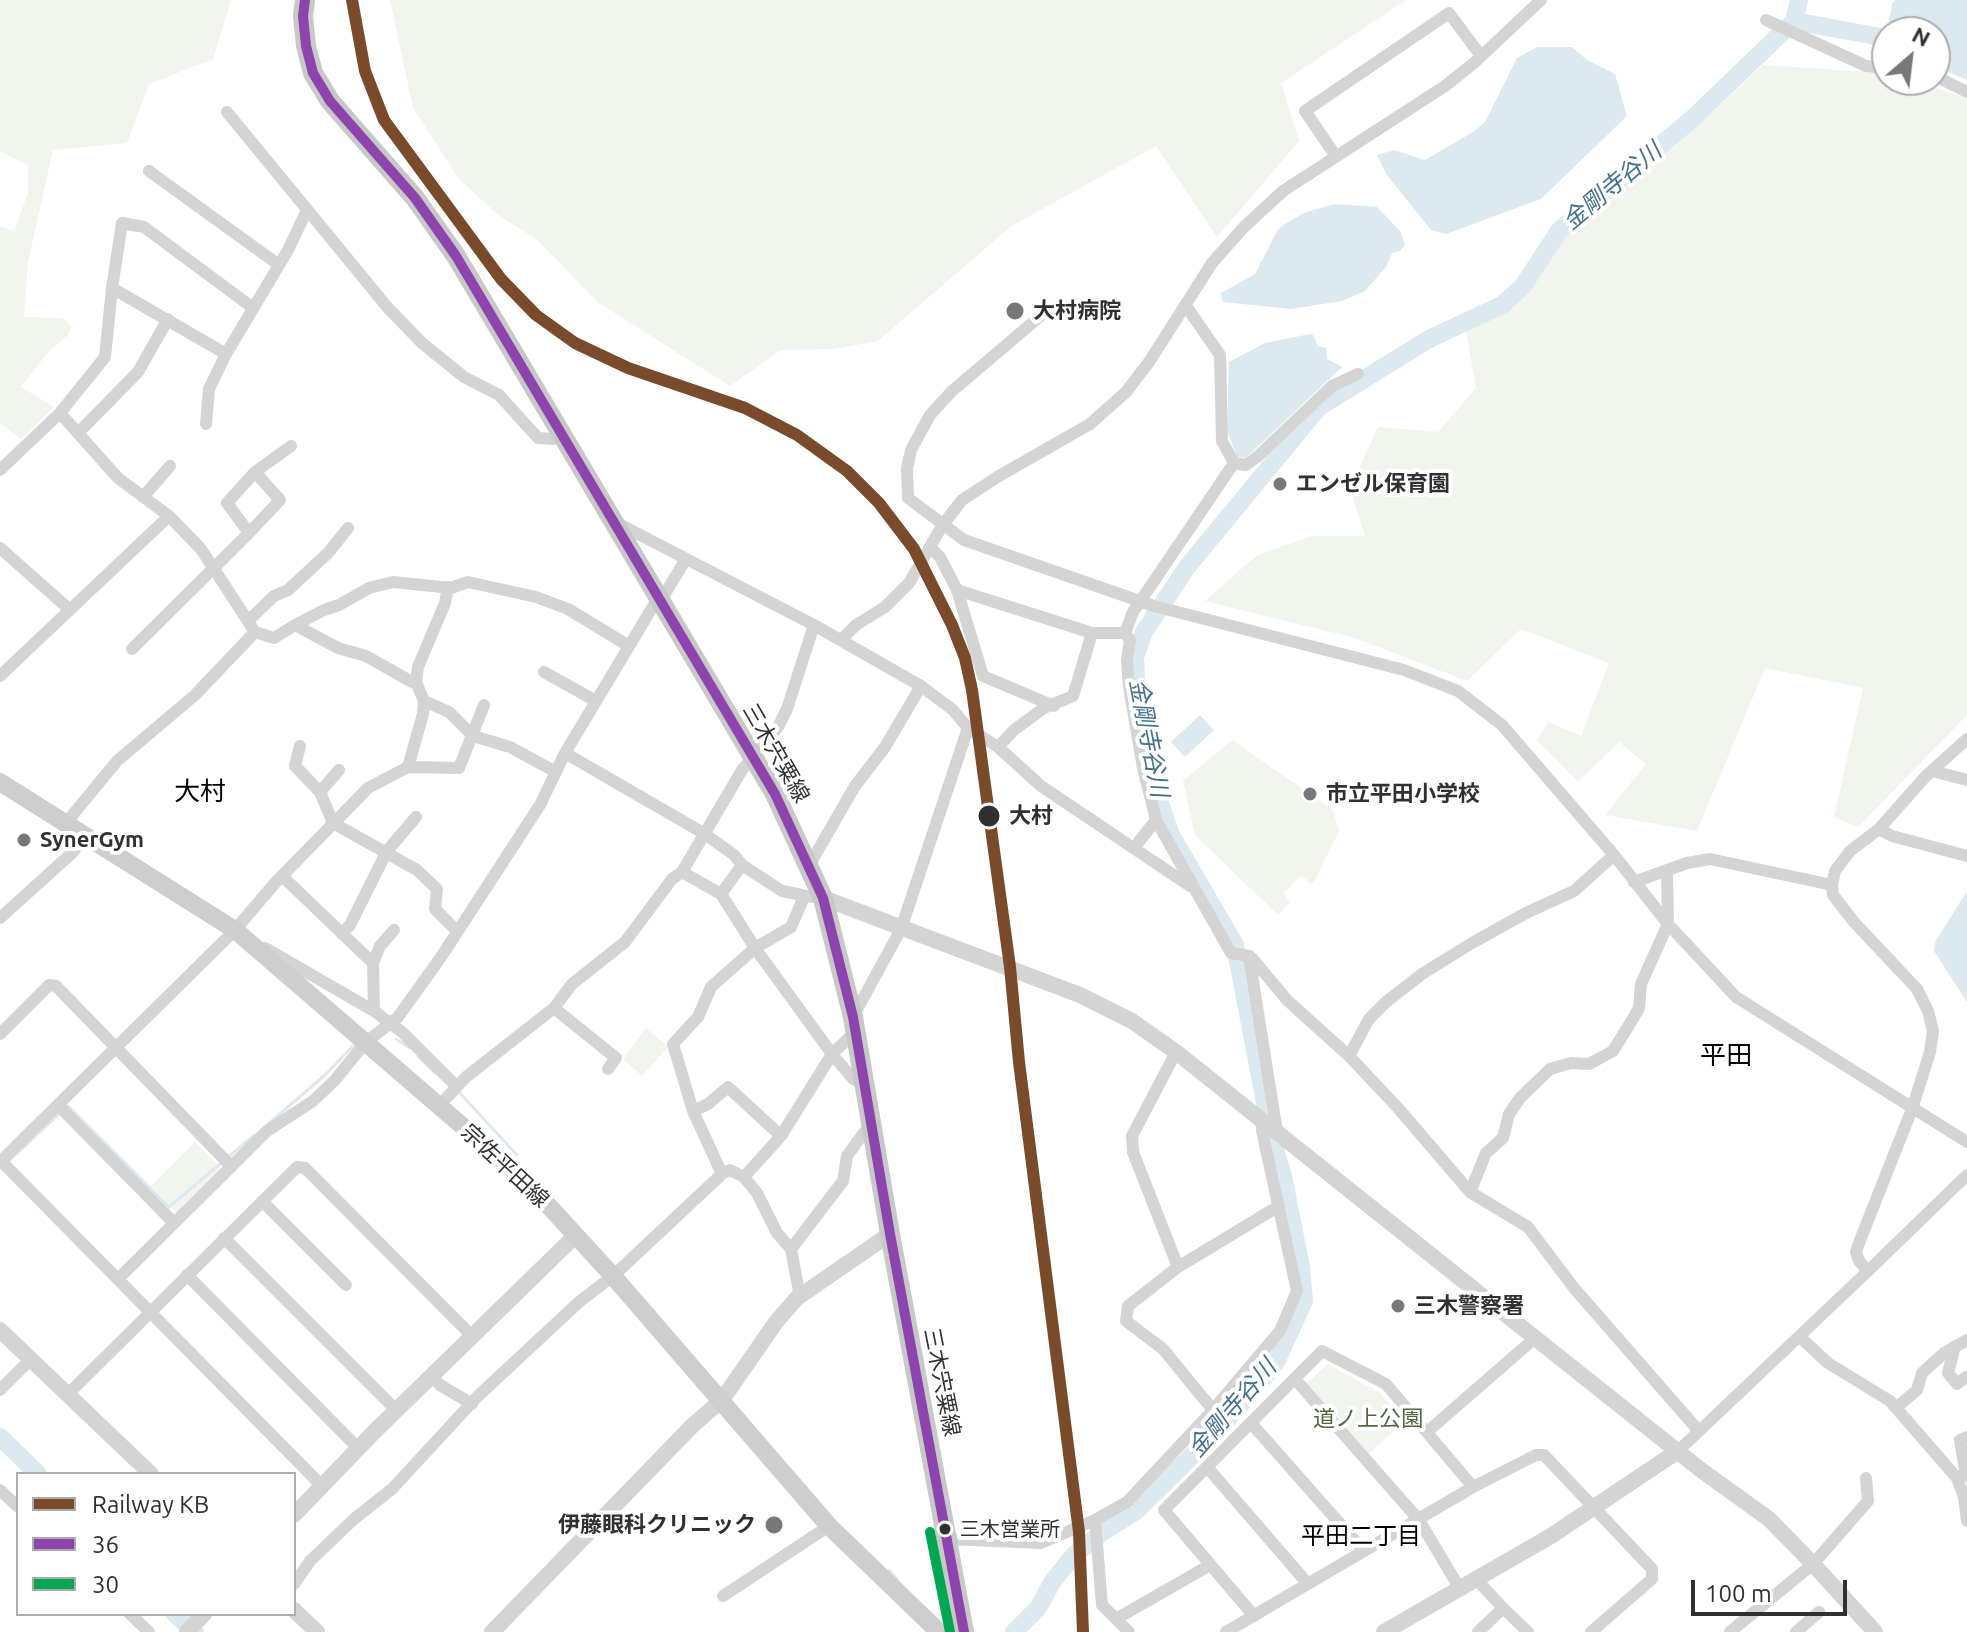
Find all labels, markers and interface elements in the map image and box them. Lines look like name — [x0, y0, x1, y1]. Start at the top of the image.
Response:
north arrow — [1871, 16, 1951, 96]
text: N — [1908, 21, 1935, 51]
water label: 金剛寺谷川 — [1557, 136, 1667, 236]
place label: 大村病院 — [1033, 298, 1121, 324]
marker: 大村病院 — [1004, 300, 1026, 322]
place label: エンゼル保育園 — [1296, 471, 1450, 497]
marker: エンゼル保育園 — [1271, 475, 1289, 493]
water label: 金剛寺谷川 — [1123, 676, 1175, 800]
street label: 三木宍粟線 — [737, 699, 815, 807]
district label: 大村 — [174, 775, 226, 807]
place label: 市立平田小学校 — [1326, 781, 1480, 807]
marker: 市立平田小学校 — [1301, 785, 1319, 803]
marker: 大村 — [976, 803, 1002, 829]
place label: 大村 — [1009, 803, 1053, 829]
place label: SynerGym — [40, 827, 144, 853]
marker: SynerGym — [15, 831, 33, 849]
district label: 平田 — [1700, 1039, 1752, 1071]
street label: 宗佐平田線 — [456, 1119, 554, 1213]
place label: 三木警察署 — [1414, 1293, 1524, 1319]
marker: 三木警察署 — [1389, 1297, 1407, 1315]
street label: 三木宍粟線 — [919, 1325, 965, 1439]
water label: 金剛寺谷川 — [1182, 1353, 1282, 1463]
park label: 道ノ上公園 — [1313, 1406, 1423, 1432]
legend — [16, 1472, 296, 1616]
text: Railway KB — [92, 1491, 209, 1518]
place label: 伊藤眼科クリニック — [558, 1512, 756, 1538]
marker: 伊藤眼科クリニック — [763, 1514, 785, 1536]
place label: 三木営業所 — [960, 1517, 1060, 1541]
marker: 三木営業所 — [937, 1521, 953, 1537]
district label: 平田二丁目 — [1301, 1522, 1421, 1550]
text: 36 — [92, 1531, 119, 1558]
scale bar — [1695, 1564, 1851, 1614]
text: 30 — [92, 1571, 119, 1598]
text: 100 m — [1705, 1580, 1772, 1607]

